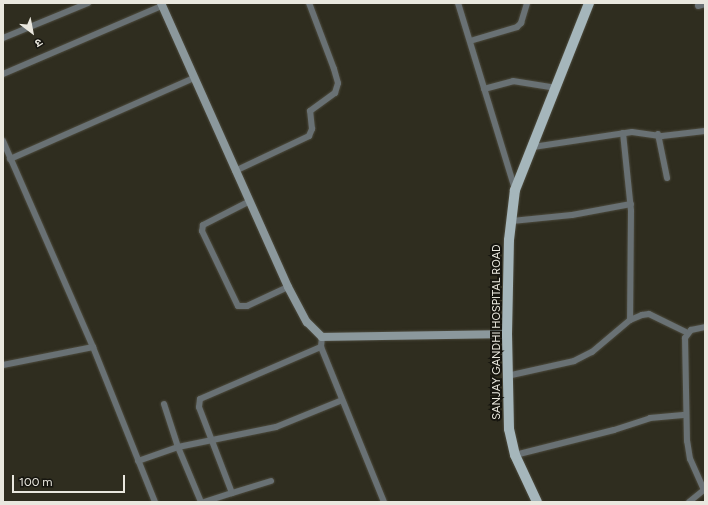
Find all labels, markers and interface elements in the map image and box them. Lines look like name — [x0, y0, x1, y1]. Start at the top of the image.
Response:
north arrow — [12, 12, 52, 52]
text: उ — [32, 35, 45, 50]
street label: SANJAY GANDHI HOSPITAL ROAD — [490, 244, 504, 420]
scale bar — [14, 467, 127, 493]
text: 100 m — [19, 475, 53, 489]

